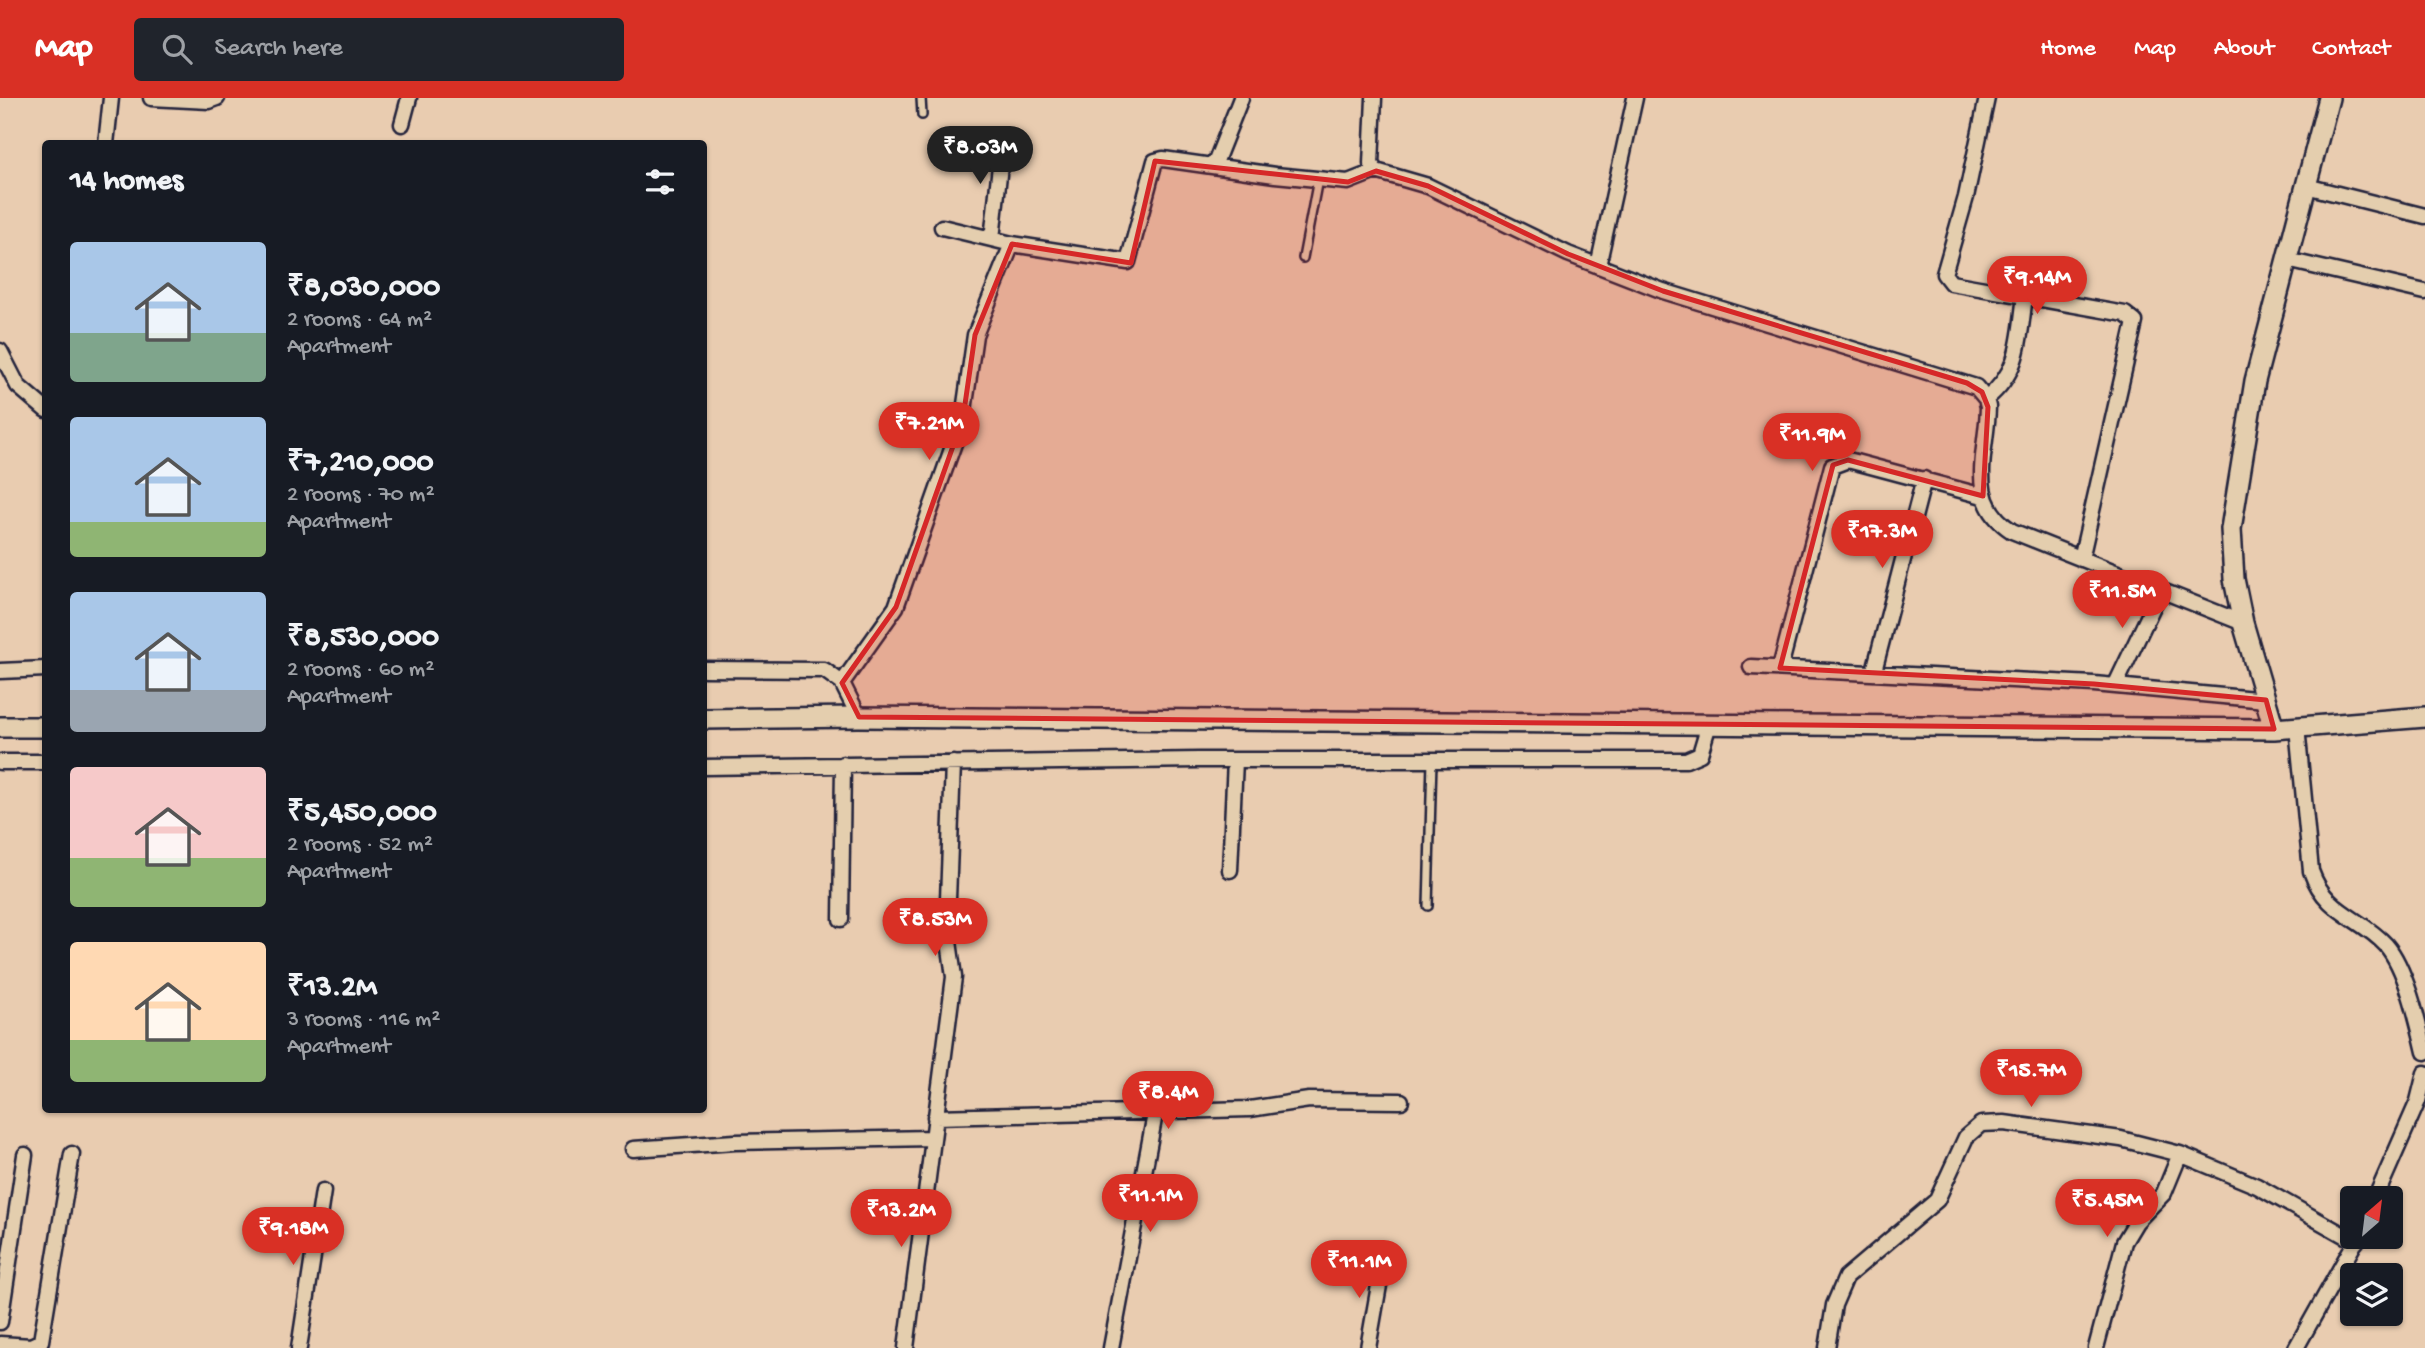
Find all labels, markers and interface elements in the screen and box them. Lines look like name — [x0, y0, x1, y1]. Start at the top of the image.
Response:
search box — [134, 18, 624, 81]
text: Map — [35, 30, 92, 68]
icon: search — [158, 30, 196, 68]
text: Search here — [214, 34, 343, 65]
text: Home — [2040, 35, 2096, 64]
text: Map — [2134, 35, 2176, 64]
text: About — [2214, 35, 2274, 64]
text: Contact — [2312, 35, 2390, 64]
pin: ₹8.03M — [923, 126, 1037, 186]
text: ₹8.03M — [943, 135, 1017, 162]
icon: filters — [641, 163, 679, 201]
text: 14 homes — [70, 165, 183, 200]
pin: ₹9.14M — [1980, 256, 2094, 316]
text: ₹9.14M — [2003, 265, 2071, 292]
icon: home — [126, 270, 210, 354]
text: ₹8,030,000 — [287, 272, 440, 307]
text: 2 rooms · 64 m² — [287, 307, 432, 334]
text: Apartment — [287, 334, 391, 361]
pin: ₹7.21M — [872, 402, 986, 462]
text: ₹7.21M — [895, 411, 963, 438]
pin: ₹11.9M — [1755, 414, 1869, 473]
text: ₹11.9M — [1779, 422, 1845, 449]
icon: home — [126, 445, 210, 529]
text: ₹7,210,000 — [287, 447, 434, 482]
text: 2 rooms · 70 m² — [287, 482, 435, 509]
text: Apartment — [287, 509, 391, 536]
pin: ₹17.3M — [1825, 510, 1939, 570]
text: ₹17.3M — [1847, 519, 1917, 546]
pin: ₹11.5M — [2065, 570, 2179, 630]
text: ₹11.5M — [2088, 579, 2156, 606]
icon: home — [126, 620, 210, 704]
text: ₹8,530,000 — [287, 622, 439, 657]
text: 2 rooms · 60 m² — [287, 657, 434, 684]
text: Apartment — [287, 684, 391, 711]
icon: home — [126, 795, 210, 879]
text: ₹5,450,000 — [287, 797, 437, 832]
text: 2 rooms · 52 m² — [287, 832, 433, 859]
text: Apartment — [287, 859, 391, 886]
pin: ₹8.53M — [878, 898, 992, 958]
text: ₹8.53M — [899, 907, 971, 934]
icon: home — [126, 970, 210, 1054]
text: ₹13.2M — [287, 972, 377, 1007]
text: 3 rooms · 116 m² — [287, 1007, 440, 1034]
text: Apartment — [287, 1034, 391, 1061]
pin: ₹15.7M — [1974, 1049, 2088, 1109]
text: ₹15.7M — [1996, 1058, 2066, 1085]
pin: ₹8.4M — [1119, 1072, 1217, 1131]
text: ₹8.4M — [1138, 1080, 1198, 1107]
pin: ₹11.1M — [1093, 1174, 1207, 1234]
pin: ₹5.45M — [2050, 1180, 2164, 1239]
text: ₹11.1M — [1118, 1183, 1182, 1210]
north arrow — [2340, 1186, 2403, 1250]
map controls — [2340, 1186, 2403, 1326]
text: ₹5.45M — [2071, 1188, 2143, 1215]
pin: ₹13.2M — [844, 1190, 958, 1249]
text: ₹13.2M — [867, 1198, 935, 1225]
pin: ₹9.18M — [236, 1208, 350, 1267]
text: ₹9.18M — [258, 1216, 328, 1243]
pin: ₹11.1M — [1302, 1240, 1416, 1300]
text: ₹11.1M — [1327, 1249, 1391, 1276]
button: layers — [2340, 1263, 2403, 1326]

